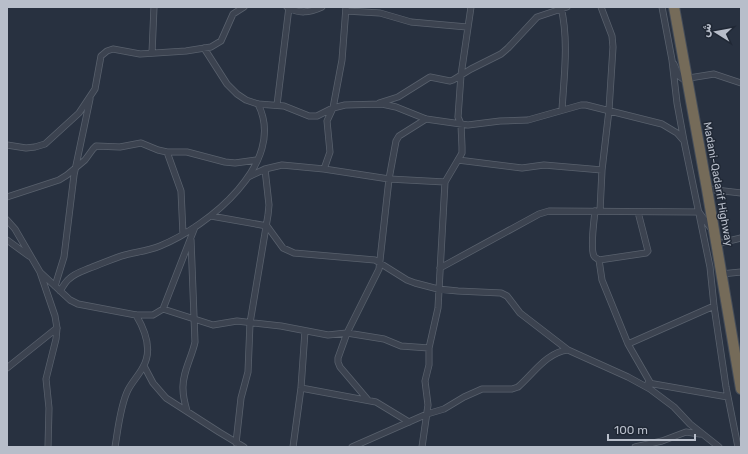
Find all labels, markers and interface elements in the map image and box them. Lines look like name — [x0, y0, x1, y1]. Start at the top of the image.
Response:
north arrow — [696, 12, 736, 52]
text: ش — [699, 22, 714, 38]
street label: Madani-Qadarif Highway — [701, 121, 735, 247]
scale bar — [608, 416, 695, 442]
text: 100 m — [614, 423, 648, 437]

